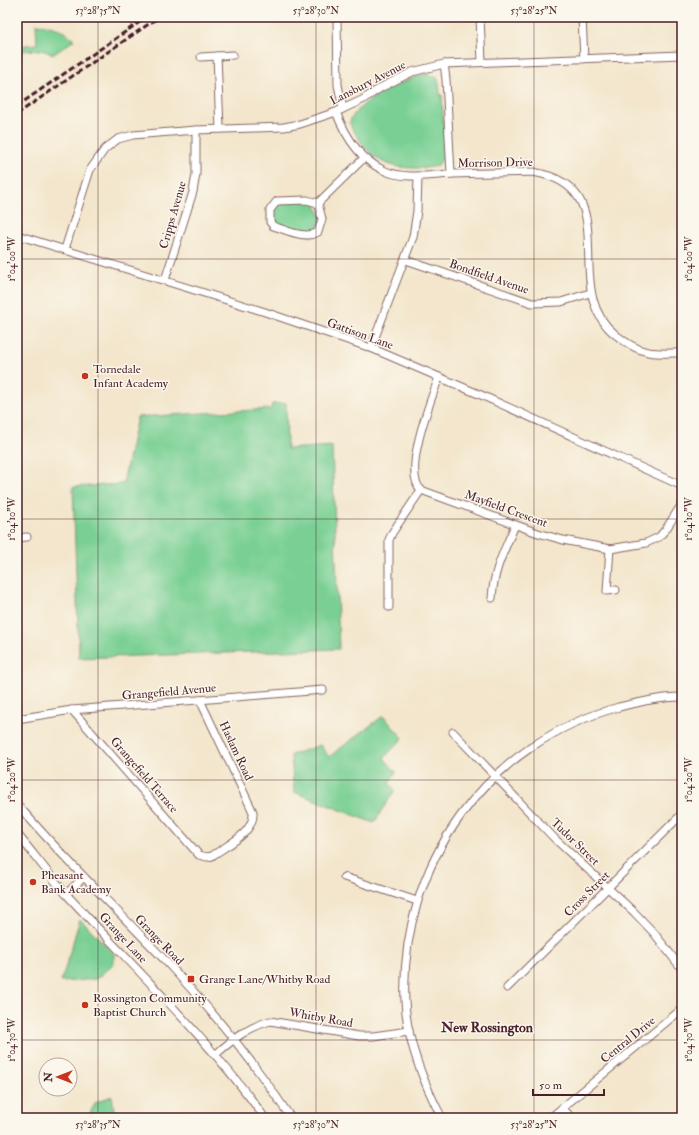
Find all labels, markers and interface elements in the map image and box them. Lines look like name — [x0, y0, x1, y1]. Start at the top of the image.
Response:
text: 53°28'35"N — [75, 5, 121, 17]
text: 53°28'30"N — [293, 5, 339, 17]
text: 53°28'25"N — [511, 5, 557, 17]
street label: Lansbury Avenue — [328, 57, 408, 109]
street label: Morrison Drive — [457, 155, 533, 171]
street label: Cripps Avenue — [156, 179, 190, 251]
text: 1°04'00"W — [6, 236, 18, 281]
text: 1°04'00"W — [683, 236, 695, 281]
street label: Bondfield Avenue — [447, 256, 531, 298]
street label: Gattison Lane — [325, 315, 395, 353]
place label: Tornedale Infant Academy — [93, 362, 169, 391]
marker: Tornedale Infant Academy — [80, 371, 90, 381]
street label: Mayfield Crescent — [463, 487, 549, 531]
text: 1°04'10"W — [6, 497, 18, 541]
text: 1°04'10"W — [683, 497, 695, 541]
street label: Grangefield Avenue — [121, 680, 217, 704]
street label: Haslam Road — [216, 719, 256, 783]
street label: Grangefield Terrace — [107, 734, 181, 816]
text: 1°04'20"W — [6, 757, 18, 802]
text: 1°04'20"W — [683, 757, 695, 802]
street label: Tudor Street — [548, 815, 602, 869]
place label: Pheasant Bank Academy — [41, 868, 112, 897]
street label: Cross Street — [561, 868, 613, 920]
marker: Pheasant Bank Academy — [28, 877, 38, 887]
street label: Grange Lane — [96, 909, 150, 967]
street label: Grange Road — [131, 912, 187, 968]
place label: Grange Lane/Whitby Road — [199, 972, 331, 987]
marker: Grange Lane/Whitby Road — [186, 974, 196, 984]
place label: Rossington Community Baptist Church — [93, 991, 208, 1020]
marker: Rossington Community Baptist Church — [80, 1000, 90, 1010]
street label: Whitby Road — [287, 1005, 354, 1031]
street label: Central Drive — [598, 1013, 658, 1067]
text: 1°04'30"W — [6, 1017, 18, 1062]
text: 1°04'30"W — [683, 1017, 695, 1062]
district label: New Rossington — [440, 1019, 534, 1037]
north arrow — [38, 1057, 78, 1097]
text: N — [42, 1071, 55, 1083]
scale bar — [533, 1071, 604, 1097]
text: 50 m — [539, 1078, 563, 1093]
text: 53°28'35"N — [75, 1119, 121, 1131]
text: 53°28'30"N — [293, 1119, 339, 1131]
text: 53°28'25"N — [511, 1119, 557, 1131]

